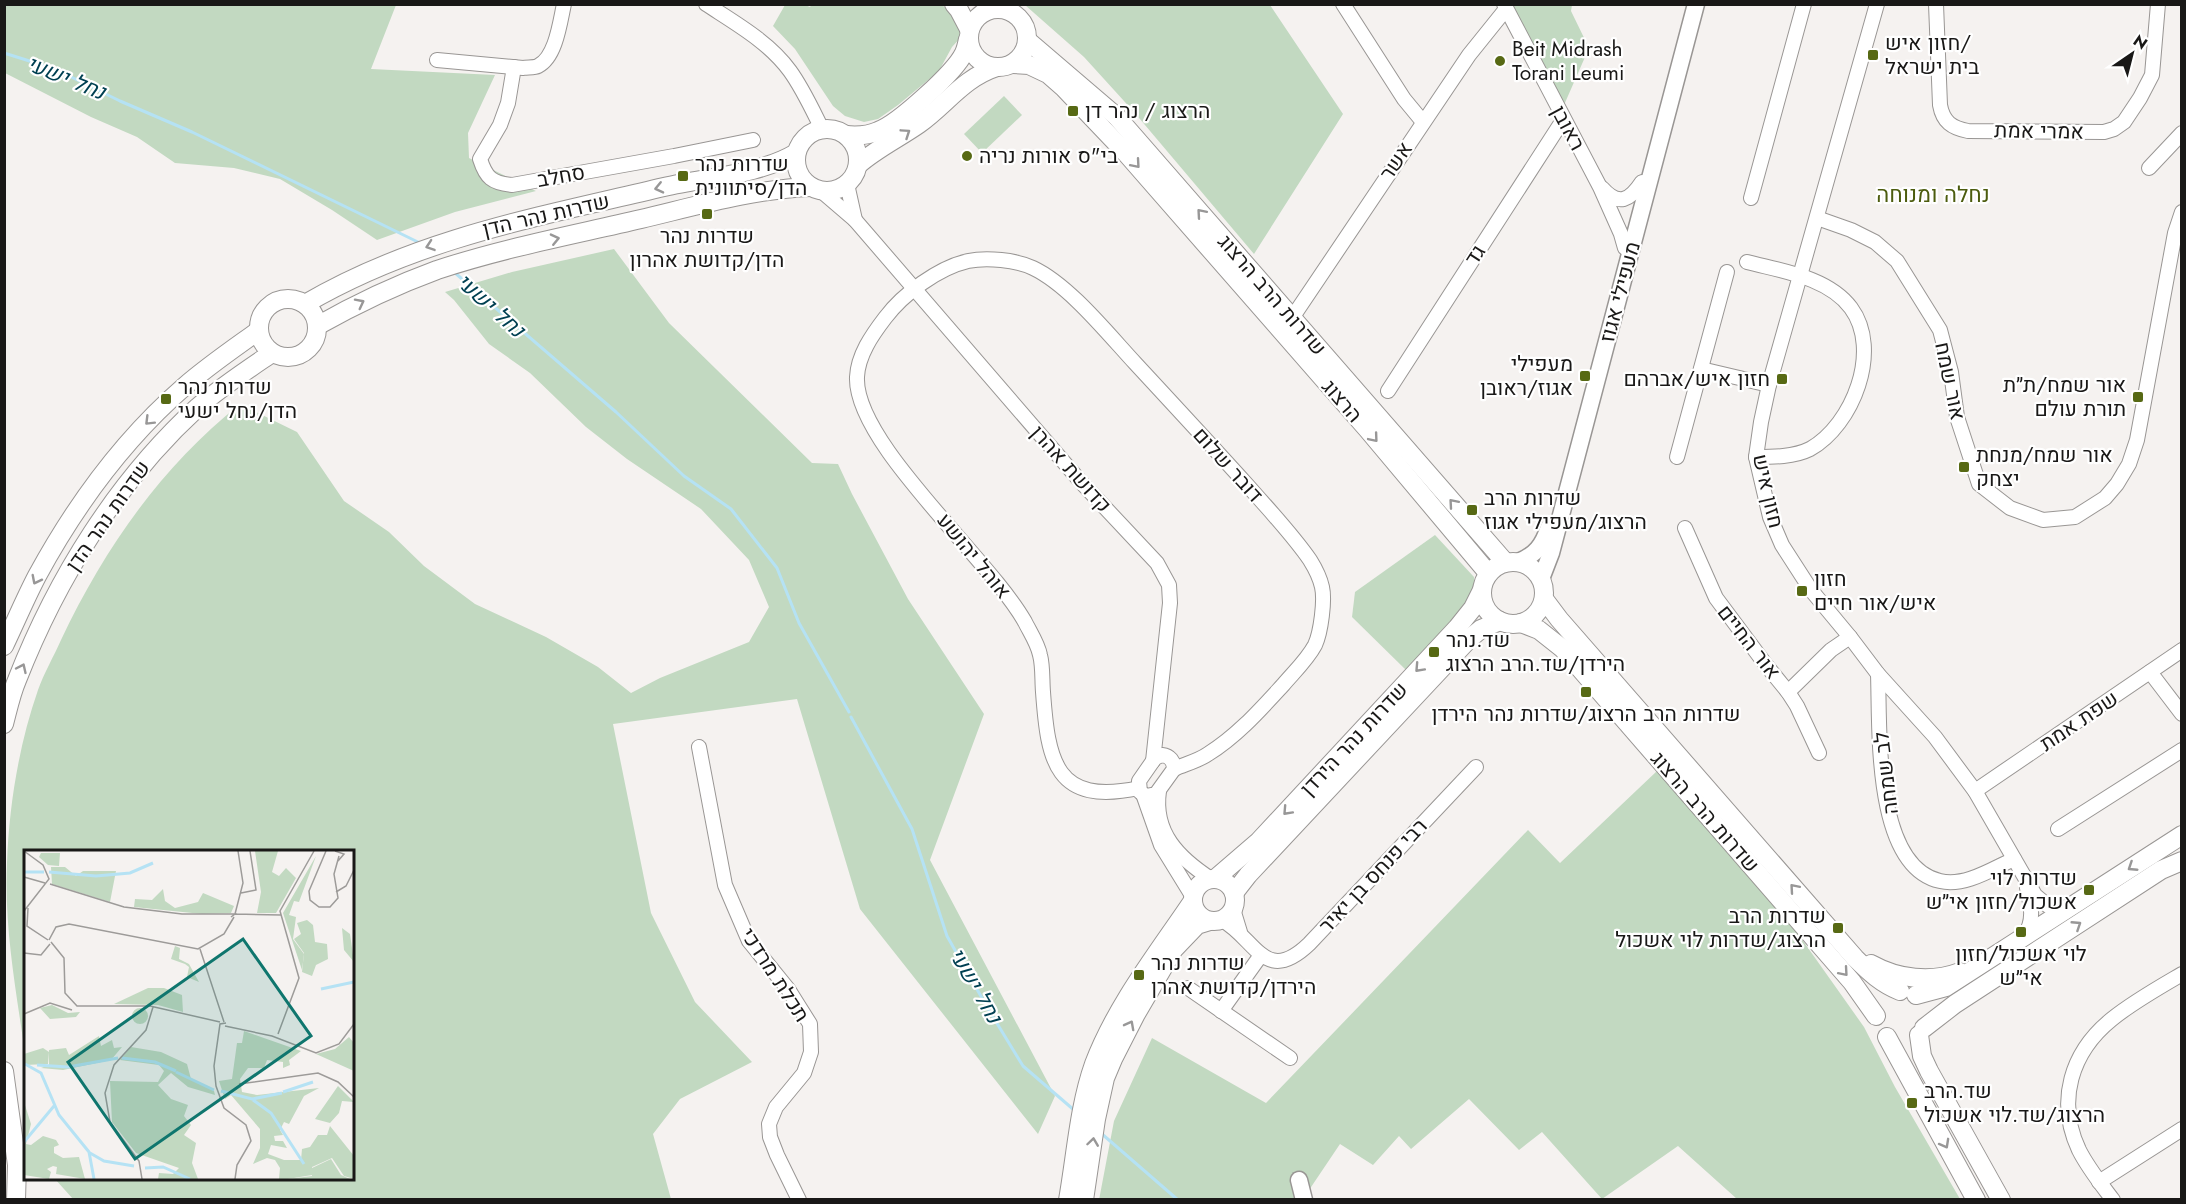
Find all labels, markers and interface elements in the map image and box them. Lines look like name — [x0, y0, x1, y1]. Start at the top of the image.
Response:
north arrow — [2102, 24, 2162, 84]
place label: חזון איש/ בית ישראל — [1885, 28, 1979, 82]
text: N — [2129, 29, 2152, 55]
place label: Beit Midrash Torani Leumi — [1512, 34, 1624, 88]
water label: נחל ישעי — [22, 47, 112, 108]
marker: חזון איש/ בית ישראל — [1866, 48, 1880, 62]
marker: Beit Midrash Torani Leumi — [1493, 54, 1507, 68]
place label: הרצוג / נהר דן — [1085, 96, 1210, 126]
street label: ראובן — [1544, 100, 1592, 156]
marker: הרצוג / נהר דן — [1066, 104, 1080, 118]
street label: אמרי אמת — [1994, 115, 2084, 147]
one-way arrow — [900, 128, 910, 140]
street label: אשר — [1372, 136, 1420, 186]
place label: בי"ס אורות נריה — [979, 141, 1118, 171]
place label: שדרות נהר הדן/סיתוונית — [695, 149, 807, 203]
marker: בי"ס אורות נריה — [960, 149, 974, 163]
street label: סחלב — [535, 157, 587, 195]
one-way arrow — [1129, 157, 1140, 168]
marker: שדרות נהר הדן/סיתוונית — [676, 169, 690, 183]
district label: נחלה ומנוחה — [1876, 178, 1990, 210]
one-way arrow — [654, 181, 664, 194]
street label: שדרות נהר הדן — [480, 186, 612, 244]
marker: שדרות נהר הדן/קדושת אהרון — [700, 207, 714, 221]
one-way arrow — [1197, 209, 1208, 220]
place label: שדרות נהר הדן/קדושת אהרון — [630, 221, 784, 275]
street label: שדרות הרב הרצוג — [1211, 228, 1333, 362]
one-way arrow — [550, 233, 560, 246]
street label: מעפילי אגוז — [1592, 238, 1648, 346]
one-way arrow — [426, 239, 436, 251]
street label: גד — [1457, 239, 1493, 271]
water label: נחל ישעי — [450, 265, 534, 346]
one-way arrow — [354, 299, 365, 310]
street label: אור שמח — [1927, 339, 1973, 423]
place label: מעפילי אגוז/ראובן — [1480, 349, 1573, 403]
place label: חזון איש/אברהם — [1623, 364, 1770, 394]
marker: מעפילי אגוז/ראובן — [1578, 369, 1592, 383]
place label: אור שמח/ת״ת תורת עולם — [2003, 370, 2126, 424]
place label: שדרות נהר הדן/נחל ישעי — [178, 372, 297, 426]
marker: חזון איש/אברהם — [1775, 372, 1789, 386]
street label: הרצוג — [1315, 373, 1369, 429]
marker: אור שמח/ת״ת תורת עולם — [2131, 390, 2145, 404]
marker: שדרות נהר הדן/נחל ישעי — [159, 392, 173, 406]
one-way arrow — [145, 414, 156, 425]
street label: קדושת אהרן — [1024, 419, 1118, 519]
street label: דובר שלום — [1186, 421, 1270, 509]
one-way arrow — [1367, 431, 1378, 442]
place label: אור שמח/מנחת יצחק — [1976, 440, 2113, 494]
street label: חזון איש — [1745, 451, 1791, 531]
street label: שדרות נהר הדן — [59, 454, 157, 578]
marker: אור שמח/מנחת יצחק — [1957, 460, 1971, 474]
place label: שדרות הרב הרצוג/מעפילי אגוז — [1484, 483, 1647, 537]
one-way arrow — [1449, 498, 1460, 509]
marker: שדרות הרב הרצוג/מעפילי אגוז — [1465, 503, 1479, 517]
street label: אוהל יהושע — [930, 507, 1018, 605]
place label: חזון איש/אור חיים — [1814, 564, 1936, 618]
one-way arrow — [32, 573, 43, 584]
marker: חזון איש/אור חיים — [1795, 584, 1809, 598]
street label: אור החיים — [1710, 598, 1788, 686]
place label: שד.נהר הירדן/שד.הרב הרצוג — [1446, 625, 1625, 679]
marker: שד.נהר הירדן/שד.הרב הרצוג — [1427, 645, 1441, 659]
one-way arrow — [1416, 661, 1427, 672]
one-way arrow — [15, 664, 27, 675]
street label: שדרות נהר הירדן — [1293, 675, 1415, 803]
street label: שפת אמת — [2034, 684, 2124, 758]
marker: שדרות הרב הרצוג/שדרות נהר הירדן — [1579, 685, 1593, 699]
place label: שדרות הרב הרצוג/שדרות נהר הירדן — [1432, 699, 1740, 729]
street label: לב שמחה — [1866, 730, 1906, 816]
street label: שדרות הרב הרצוג — [1644, 745, 1766, 879]
one-way arrow — [1283, 804, 1294, 815]
street label: רבי פנחס בן יאיר — [1312, 812, 1434, 940]
inset map — [24, 850, 354, 1180]
one-way arrow — [2128, 859, 2138, 871]
place label: שדרות לוי אשכול/חזון אי״ש — [1926, 863, 2077, 917]
marker: שדרות לוי אשכול/חזון אי״ש — [2082, 883, 2096, 897]
one-way arrow — [1790, 884, 1801, 895]
place label: שדרות הרב הרצוג/שדרות לוי אשכול — [1615, 901, 1826, 955]
marker: שדרות הרב הרצוג/שדרות לוי אשכול — [1831, 921, 1845, 935]
one-way arrow — [2070, 921, 2081, 932]
street label: תכלת מרדכי — [733, 922, 817, 1028]
marker: לוי אשכול/חזון אי״ש — [2014, 925, 2028, 939]
place label: לוי אשכול/חזון אי״ש — [1955, 939, 2087, 993]
water label: נחל ישעי — [941, 941, 1012, 1031]
place label: שדרות נהר הירדן/קדושת אהרן — [1151, 948, 1316, 1002]
one-way arrow — [1837, 965, 1848, 976]
marker: שדרות נהר הירדן/קדושת אהרן — [1132, 968, 1146, 982]
one-way arrow — [1123, 1021, 1134, 1031]
place label: שד.הרב הרצוג/שד.לוי אשכול — [1924, 1076, 2105, 1130]
marker: שד.הרב הרצוג/שד.לוי אשכול — [1905, 1096, 1919, 1110]
one-way arrow — [1086, 1137, 1098, 1146]
one-way arrow — [1937, 1138, 1949, 1148]

